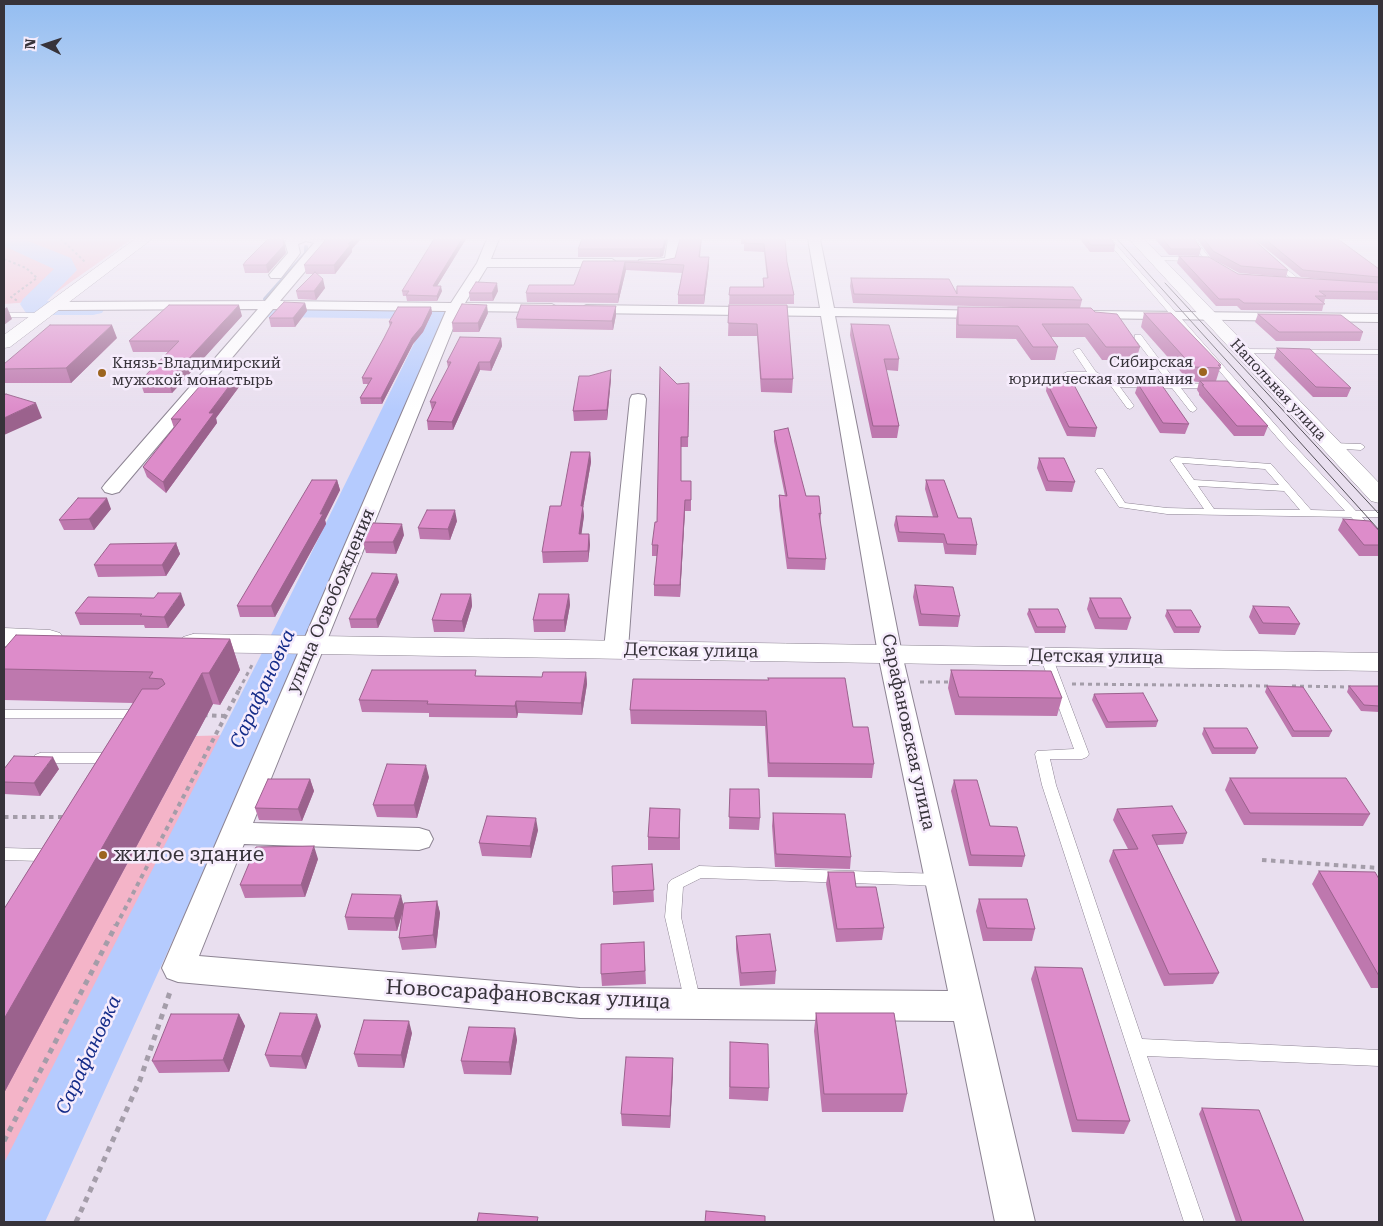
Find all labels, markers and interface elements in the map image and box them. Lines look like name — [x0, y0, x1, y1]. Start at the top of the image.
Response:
north arrow — [20, 20, 70, 70]
text: N — [22, 38, 38, 50]
street label: Напольная улица — [1226, 335, 1330, 445]
place label: Сибирская юридическая компания — [1009, 354, 1193, 389]
place label: Князь-Владимирский мужской монастырь — [112, 355, 281, 390]
marker: Сибирская юридическая компания — [1197, 366, 1209, 378]
marker: Князь-Владимирский мужской монастырь — [96, 367, 108, 379]
street label: улица Освобождения — [282, 505, 380, 697]
water label: Сарафановка — [226, 626, 300, 752]
street label: Сарафановская улица — [877, 632, 939, 832]
street label: Детская улица — [624, 639, 758, 663]
street label: Детская улица — [1029, 645, 1163, 669]
place label: жилое здание — [113, 842, 264, 868]
marker: жилое здание — [97, 849, 109, 861]
street label: Новосарафановская улица — [385, 975, 671, 1015]
water label: Сарафановка — [52, 992, 126, 1118]

